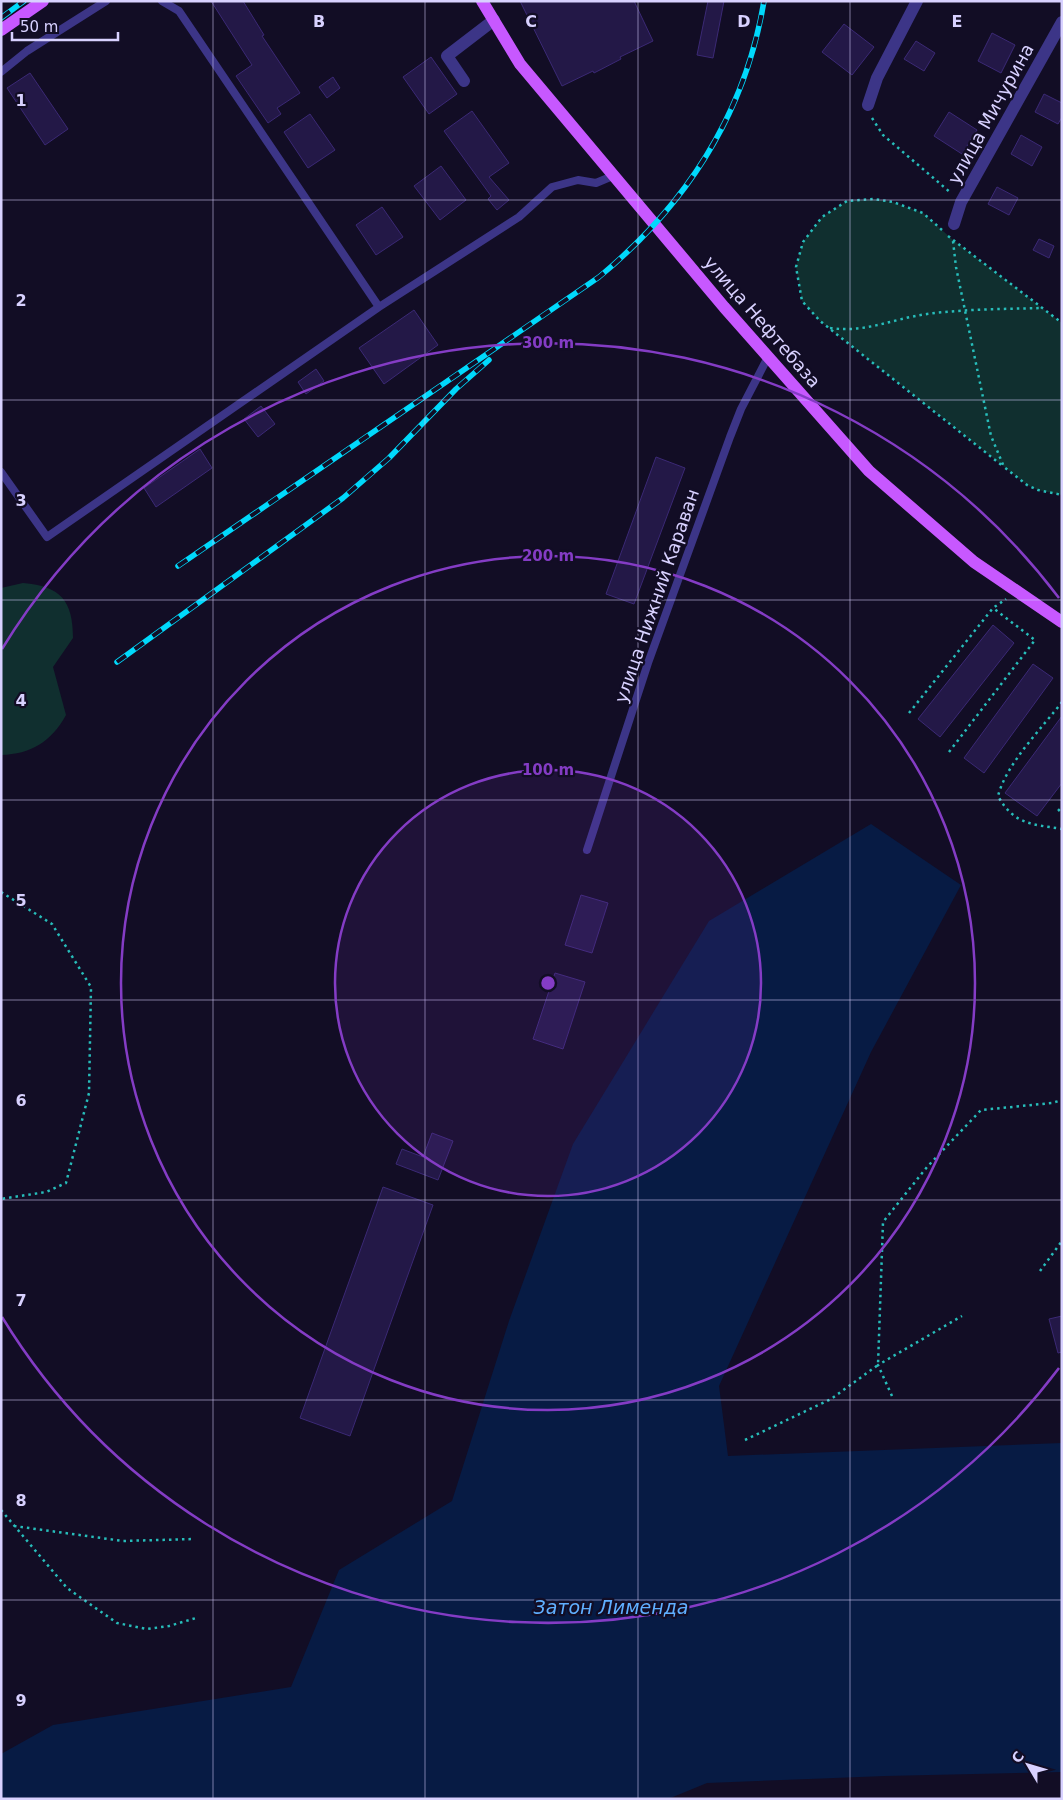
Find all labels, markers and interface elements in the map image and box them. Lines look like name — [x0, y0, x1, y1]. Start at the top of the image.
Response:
scale bar — [12, 10, 119, 42]
text: B — [313, 12, 325, 31]
text: C — [525, 12, 537, 31]
text: D — [737, 12, 751, 31]
text: E — [952, 12, 962, 31]
text: 50 m — [20, 18, 58, 36]
street label: улица Мичурина — [943, 40, 1038, 188]
text: 1 — [15, 91, 27, 110]
street label: улица Нефтебаза — [700, 252, 825, 392]
text: 2 — [15, 291, 27, 310]
text: 300 m — [522, 334, 574, 352]
street label: улица Нижний Караван — [610, 486, 703, 706]
text: 3 — [15, 491, 27, 510]
text: 200 m — [522, 547, 574, 565]
text: 4 — [15, 691, 27, 710]
text: 100 m — [522, 761, 574, 779]
text: 5 — [15, 891, 27, 910]
centre of rings — [539, 974, 557, 992]
text: 6 — [15, 1091, 27, 1110]
text: 7 — [15, 1291, 27, 1310]
text: 8 — [15, 1491, 27, 1510]
water label: Затон Лименда — [534, 1596, 688, 1618]
text: 9 — [15, 1691, 27, 1710]
north arrow — [1003, 1740, 1053, 1790]
text: С — [1008, 1748, 1027, 1766]

